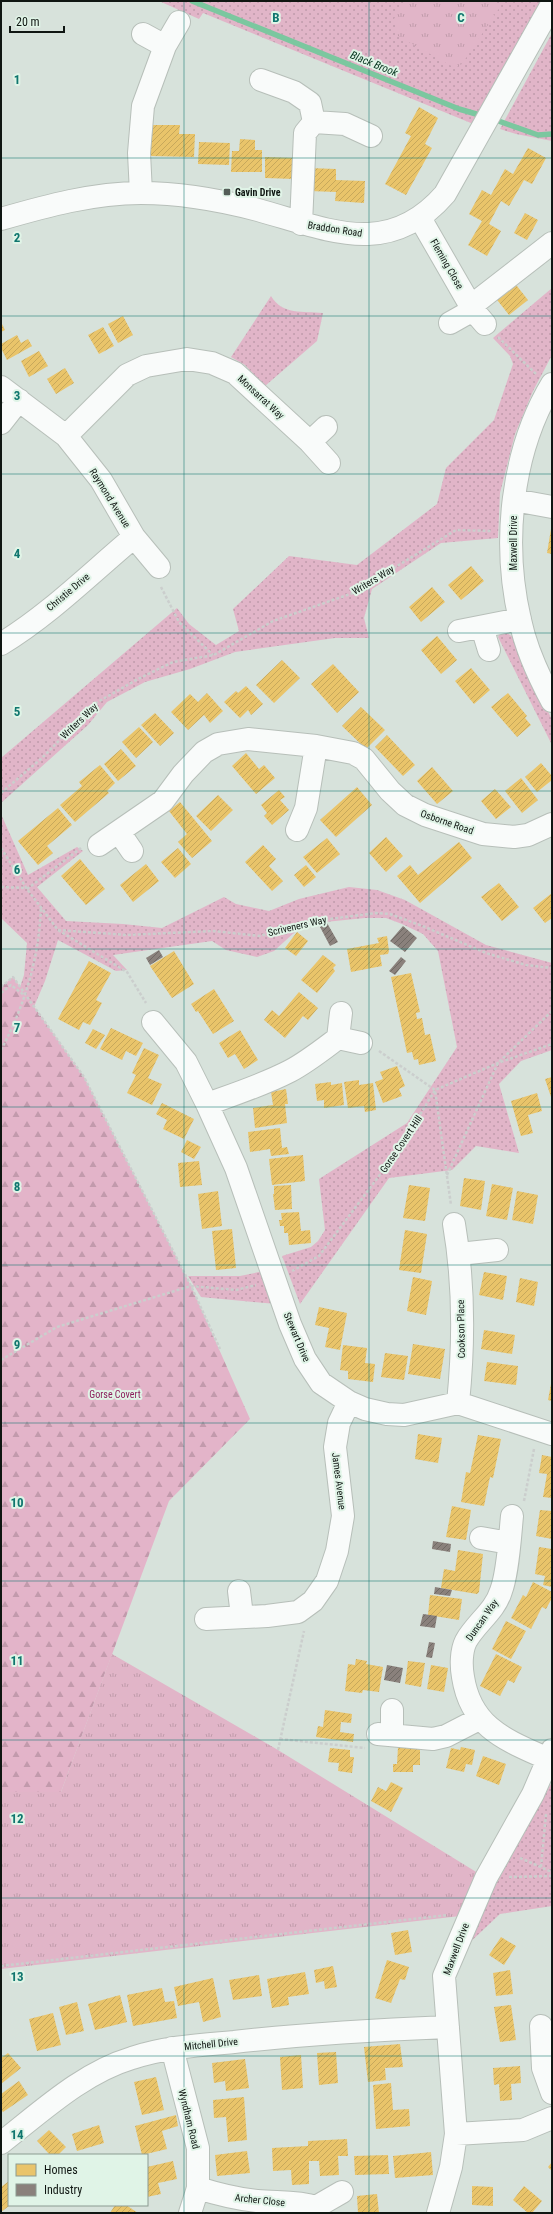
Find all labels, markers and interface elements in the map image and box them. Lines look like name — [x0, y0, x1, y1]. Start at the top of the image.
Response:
scale bar — [10, 8, 64, 34]
text: B — [272, 10, 280, 25]
text: C — [457, 10, 465, 25]
text: 20 m — [16, 15, 40, 29]
water label: Black Brook — [348, 49, 400, 79]
text: 1 — [14, 72, 20, 87]
marker: Gavin Drive — [222, 187, 232, 197]
place label: Gavin Drive — [235, 187, 281, 198]
street label: Braddon Road — [307, 219, 363, 239]
text: 2 — [14, 230, 21, 245]
street label: Fleming Close — [428, 237, 466, 291]
street label: Monsarrat Way — [236, 373, 286, 421]
text: 3 — [14, 388, 20, 403]
street label: Raymond Avenue — [87, 466, 133, 530]
street label: Maxwell Drive — [508, 515, 519, 570]
text: 4 — [14, 546, 21, 561]
street label: Writers Way — [350, 563, 396, 597]
street label: Christie Drive — [44, 571, 92, 613]
street label: Writers Way — [58, 701, 100, 741]
text: 5 — [14, 704, 21, 719]
street label: Osborne Road — [419, 808, 475, 836]
text: 6 — [14, 862, 21, 877]
street label: Scriveners Way — [267, 914, 327, 938]
text: 7 — [14, 1020, 21, 1035]
street label: Gorse Covert Hill — [378, 1113, 424, 1175]
text: 8 — [14, 1179, 20, 1194]
street label: Cookson Place — [455, 1299, 467, 1359]
street label: Stewart Drive — [282, 1311, 312, 1364]
text: 9 — [14, 1337, 20, 1352]
park label: Gorse Covert — [89, 1389, 141, 1400]
street label: James Avenue — [330, 1452, 348, 1511]
text: 10 — [10, 1495, 24, 1510]
street label: Duncan Way — [464, 1597, 500, 1643]
text: 11 — [10, 1653, 24, 1668]
text: 12 — [10, 1811, 24, 1826]
street label: Maxwell Drive — [441, 1921, 471, 1977]
text: 13 — [10, 1969, 24, 1984]
street label: Mitchell Drive — [184, 2036, 239, 2052]
street label: Wyndham Road — [176, 2088, 202, 2150]
text: 14 — [10, 2127, 24, 2142]
legend — [8, 2154, 148, 2206]
text: Homes — [44, 2163, 78, 2177]
text: Industry — [44, 2183, 82, 2197]
street label: Archer Close — [234, 2192, 286, 2208]

